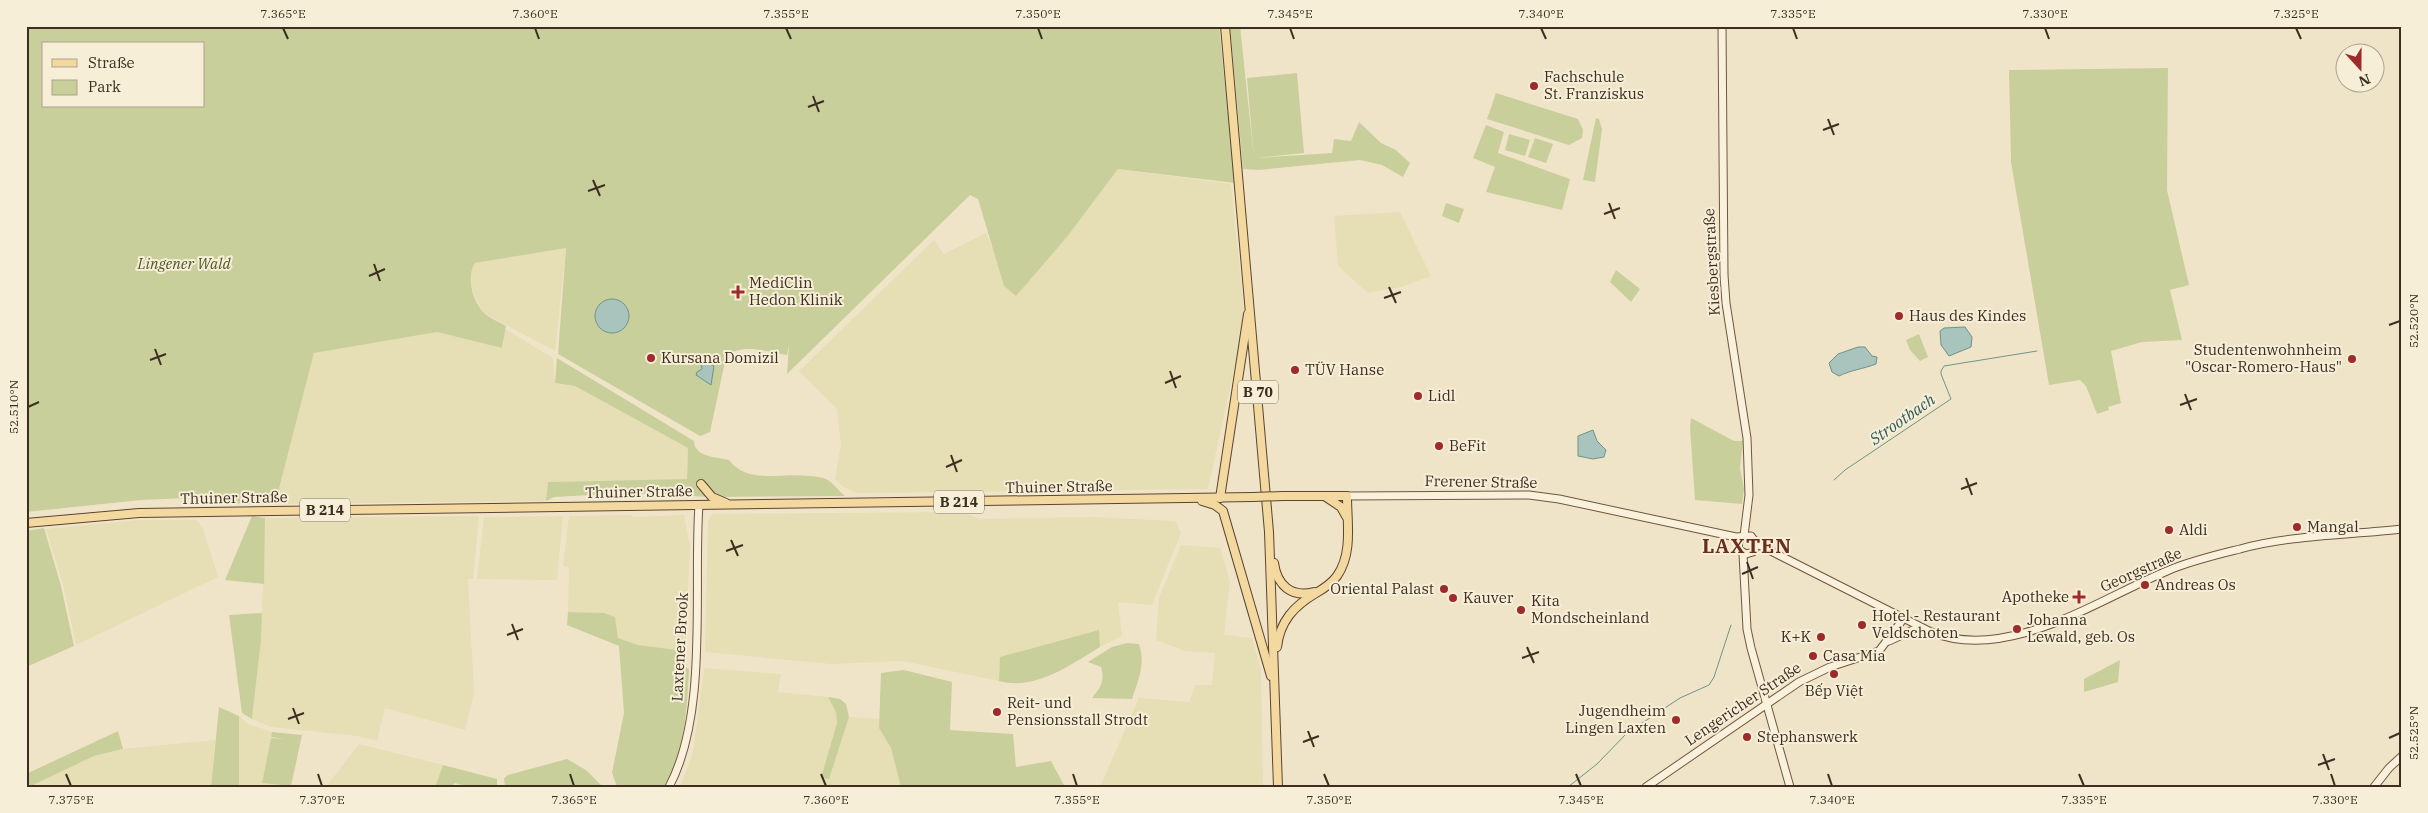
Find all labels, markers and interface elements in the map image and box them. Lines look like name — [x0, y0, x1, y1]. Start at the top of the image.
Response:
text: 7.365°E — [260, 6, 306, 21]
text: 7.360°E — [512, 6, 558, 21]
text: 7.355°E — [763, 6, 809, 21]
text: 7.350°E — [1015, 6, 1061, 21]
text: 7.345°E — [1267, 6, 1313, 21]
text: 7.340°E — [1518, 6, 1564, 21]
text: 7.335°E — [1770, 6, 1816, 21]
text: 7.330°E — [2022, 6, 2068, 21]
text: 7.325°E — [2273, 6, 2319, 21]
legend — [42, 42, 205, 108]
north arrow — [2336, 42, 2386, 92]
text: Straße — [88, 53, 135, 72]
place label: Fachschule St. Franziskus — [1544, 67, 1644, 103]
text: N — [2356, 70, 2373, 91]
text: Park — [88, 77, 121, 96]
marker: Fachschule St. Franziskus — [1528, 80, 1540, 92]
street label: Kiesbergstraße — [1699, 208, 1724, 316]
park label: Lingener Wald — [136, 254, 231, 273]
place label: MediClin Hedon Klinik — [749, 273, 843, 309]
marker: MediClin Hedon Klinik — [731, 285, 745, 299]
text: 52.520°N — [2406, 294, 2421, 348]
place label: Haus des Kindes — [1909, 306, 2026, 325]
marker: Haus des Kindes — [1893, 310, 1905, 322]
place label: Studentenwohnheim "Oscar-Romero-Haus" — [2185, 340, 2342, 376]
place label: Kursana Domizil — [661, 348, 779, 367]
marker: Kursana Domizil — [645, 352, 657, 364]
marker: Studentenwohnheim "Oscar-Romero-Haus" — [2346, 353, 2358, 365]
place label: TÜV Hanse — [1305, 360, 1384, 379]
marker: TÜV Hanse — [1289, 364, 1301, 376]
text: 52.510°N — [6, 380, 21, 434]
road number: B 70 — [1238, 381, 1278, 404]
place label: Lidl — [1428, 386, 1455, 405]
water label: Strootbach — [1865, 389, 1939, 449]
marker: Lidl — [1412, 390, 1424, 402]
place label: BeFit — [1449, 436, 1486, 455]
marker: BeFit — [1433, 440, 1445, 452]
street label: Frerener Straße — [1424, 471, 1538, 492]
street label: Thuiner Straße — [1005, 476, 1113, 497]
street label: Thuiner Straße — [585, 481, 693, 502]
street label: Thuiner Straße — [180, 487, 288, 508]
road number: B 214 — [934, 491, 984, 514]
road number: B 214 — [300, 498, 350, 522]
place label: Mangal — [2307, 517, 2359, 536]
place label: Aldi — [2179, 520, 2208, 539]
marker: Mangal — [2291, 521, 2303, 533]
marker: Aldi — [2163, 524, 2175, 536]
district label: LAXTEN — [1702, 532, 1792, 559]
street label: Georgstraße — [2097, 543, 2184, 596]
place label: Andreas Os — [2155, 575, 2236, 594]
place label: Oriental Palast — [1330, 579, 1434, 598]
marker: Andreas Os — [2139, 579, 2151, 591]
marker: Oriental Palast — [1438, 583, 1450, 595]
place label: Apotheke — [2002, 587, 2069, 606]
place label: Kauver — [1463, 588, 1514, 607]
place label: Kita Mondscheinland — [1531, 591, 1649, 627]
marker: Apotheke — [2073, 591, 2085, 603]
street label: Laxtener Brook — [667, 592, 692, 702]
marker: Kauver — [1447, 592, 1459, 604]
marker: Kita Mondscheinland — [1515, 604, 1527, 616]
place label: Hotel - Restaurant Veldschoten — [1872, 606, 2000, 642]
place label: Johanna Lewald, geb. Os — [2027, 610, 2135, 646]
marker: Hotel - Restaurant Veldschoten — [1856, 619, 1868, 631]
marker: Johanna Lewald, geb. Os — [2011, 623, 2023, 635]
place label: K+K — [1781, 627, 1811, 646]
marker: K+K — [1815, 631, 1827, 643]
place label: Casa Mia — [1823, 646, 1886, 665]
marker: Casa Mia — [1807, 650, 1819, 662]
street label: Lengericher Straße — [1681, 658, 1804, 749]
marker: Bếp Việt — [1828, 668, 1840, 680]
place label: Bếp Việt — [1805, 681, 1863, 700]
place label: Reit- und Pensionsstall Strodt — [1007, 693, 1148, 729]
place label: Jugendheim Lingen Laxten — [1565, 701, 1666, 737]
marker: Reit- und Pensionsstall Strodt — [991, 706, 1003, 718]
text: 52.525°N — [2406, 706, 2421, 760]
marker: Jugendheim Lingen Laxten — [1670, 714, 1682, 726]
place label: Stephanswerk — [1757, 727, 1858, 746]
marker: Stephanswerk — [1741, 731, 1753, 743]
text: 7.375°E — [48, 792, 94, 807]
text: 7.370°E — [299, 792, 345, 807]
text: 7.365°E — [551, 792, 597, 807]
text: 7.360°E — [803, 792, 849, 807]
text: 7.355°E — [1054, 792, 1100, 807]
text: 7.350°E — [1306, 792, 1352, 807]
text: 7.345°E — [1558, 792, 1604, 807]
text: 7.340°E — [1809, 792, 1855, 807]
text: 7.335°E — [2061, 792, 2107, 807]
text: 7.330°E — [2312, 792, 2358, 807]

